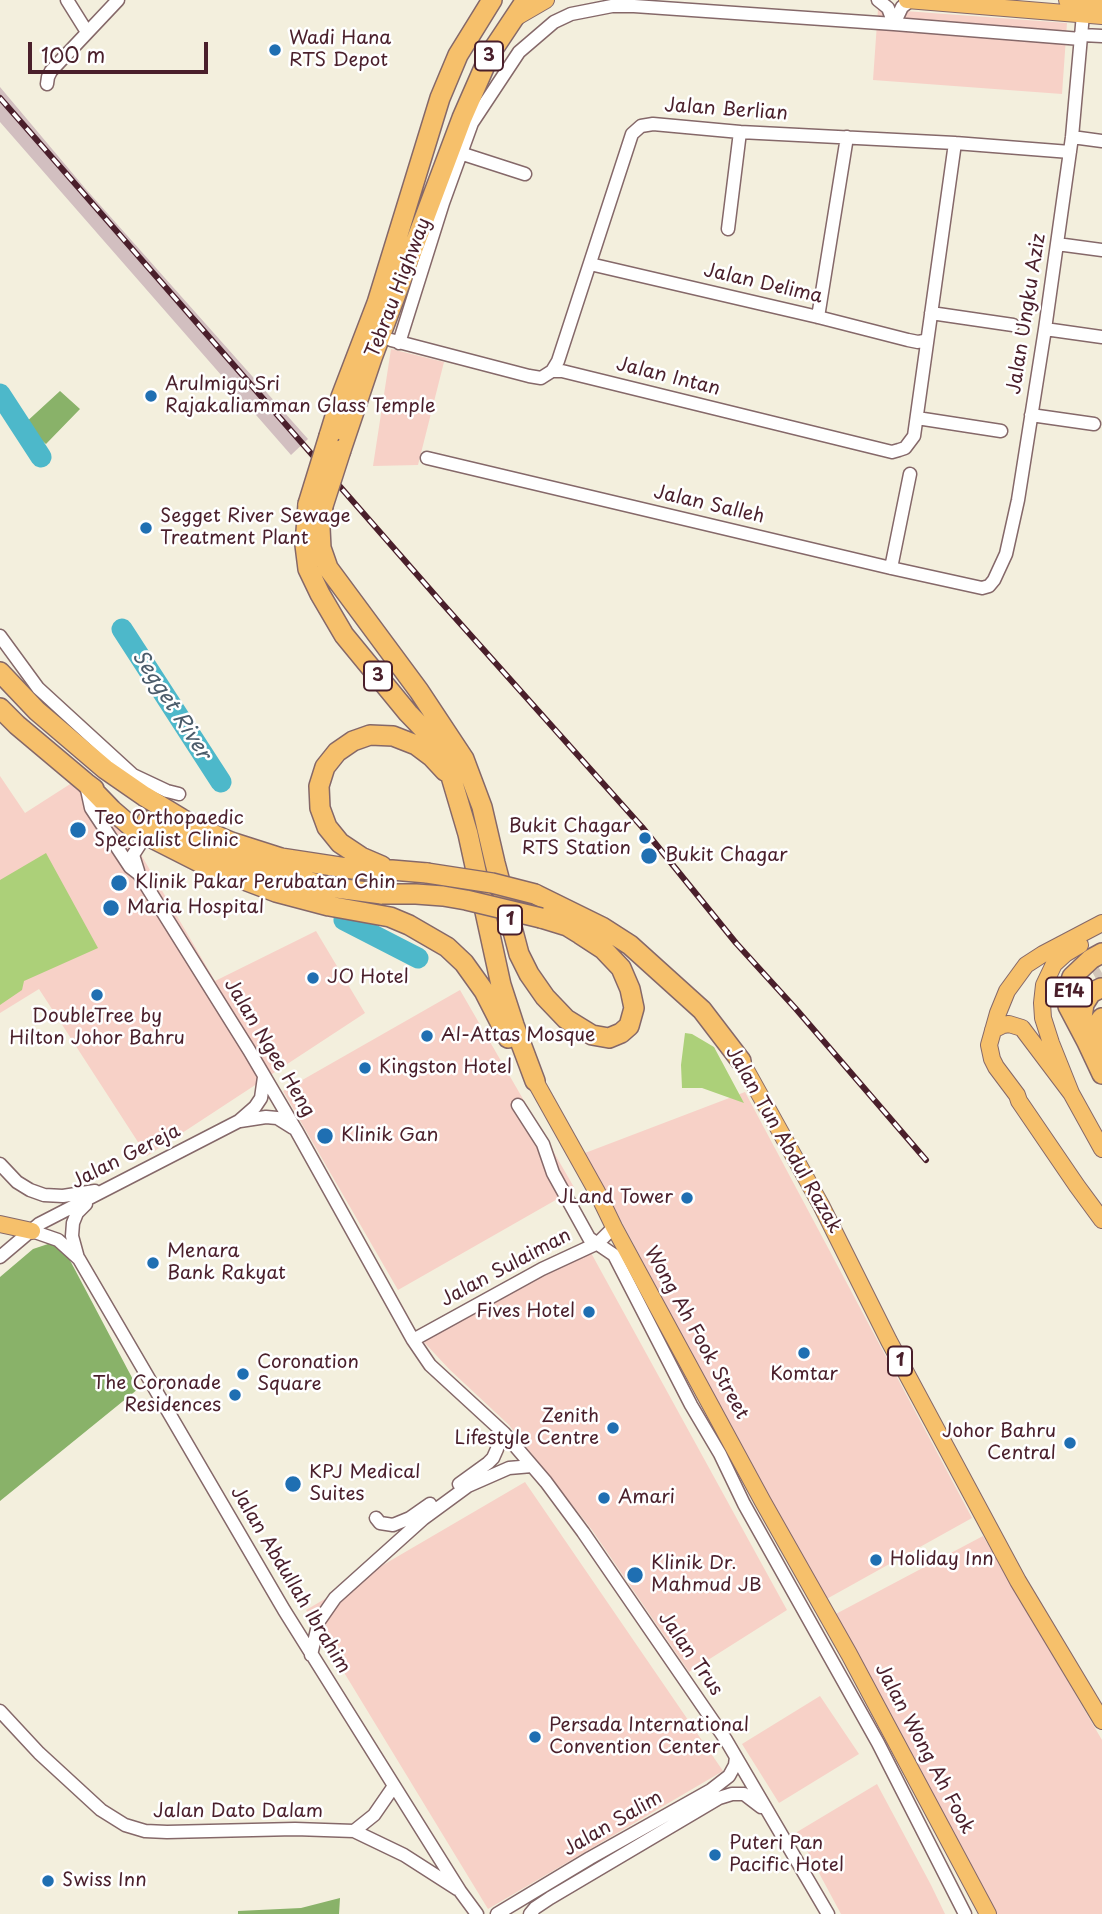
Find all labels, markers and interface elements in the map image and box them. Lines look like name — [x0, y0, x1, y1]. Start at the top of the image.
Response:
scale bar — [32, 28, 212, 72]
place label: Wadi Hana RTS Depot — [289, 28, 391, 72]
text: 100 m — [41, 38, 105, 70]
marker: Wadi Hana RTS Depot — [267, 42, 283, 58]
road number: 3 — [475, 42, 503, 70]
street label: Jalan Berlian — [663, 94, 789, 126]
street label: Tebrau Highway — [362, 215, 436, 361]
street label: Jalan Ungku Aziz — [1003, 232, 1051, 396]
street label: Jalan Delima — [701, 259, 825, 309]
street label: Jalan Intan — [614, 353, 722, 401]
place label: Arulmigu Sri Rajakaliamman Glass Temple — [165, 374, 436, 418]
marker: Arulmigu Sri Rajakaliamman Glass Temple — [143, 388, 159, 404]
street label: Jalan Salleh — [651, 481, 767, 529]
place label: Segget River Sewage Treatment Plant — [160, 506, 351, 550]
marker: Segget River Sewage Treatment Plant — [138, 520, 154, 536]
water label: Segget River — [126, 646, 216, 764]
road number: 3 — [364, 662, 392, 690]
place label: Teo Orthopaedic Specialist Clinic — [94, 808, 244, 852]
place label: Bukit Chagar RTS Station — [508, 816, 631, 860]
marker: Teo Orthopaedic Specialist Clinic — [68, 820, 88, 840]
marker: Bukit Chagar RTS Station — [637, 830, 653, 846]
place label: Bukit Chagar — [665, 845, 788, 867]
marker: Bukit Chagar — [639, 846, 659, 866]
place label: Klinik Pakar Perubatan Chin — [135, 872, 396, 894]
marker: Klinik Pakar Perubatan Chin — [109, 873, 129, 893]
place label: Maria Hospital — [127, 897, 264, 919]
marker: Maria Hospital — [101, 898, 121, 918]
road number: 1 — [498, 905, 522, 934]
place label: JO Hotel — [327, 967, 409, 989]
marker: JO Hotel — [305, 970, 321, 986]
street label: Jalan Ngee Heng — [219, 975, 319, 1121]
road number: E14 — [1046, 978, 1092, 1007]
marker: DoubleTree by Hilton Johor Bahru — [89, 987, 105, 1003]
place label: DoubleTree by Hilton Johor Bahru — [9, 1006, 185, 1050]
place label: Al-Attas Mosque — [441, 1025, 595, 1047]
marker: Al-Attas Mosque — [419, 1028, 435, 1044]
street label: Jalan Tun Abdul Razak — [720, 1043, 846, 1237]
place label: Kingston Hotel — [379, 1057, 512, 1079]
marker: Kingston Hotel — [357, 1060, 373, 1076]
street label: Jalan Gereja — [68, 1120, 184, 1194]
place label: Klinik Gan — [341, 1125, 438, 1147]
marker: Klinik Gan — [315, 1126, 335, 1146]
place label: JLand Tower — [558, 1187, 673, 1209]
marker: JLand Tower — [679, 1190, 695, 1206]
street label: Jalan Sulaiman — [437, 1224, 575, 1312]
place label: Menara Bank Rakyat — [167, 1241, 286, 1285]
street label: Wong Ah Fook Street — [639, 1242, 753, 1424]
marker: Menara Bank Rakyat — [145, 1255, 161, 1271]
place label: Fives Hotel — [476, 1301, 575, 1323]
marker: Fives Hotel — [581, 1304, 597, 1320]
marker: Komtar — [796, 1345, 812, 1361]
road number: 1 — [888, 1346, 912, 1376]
place label: Coronation Square — [257, 1352, 359, 1396]
place label: Komtar — [770, 1364, 838, 1386]
marker: Coronation Square — [235, 1366, 251, 1382]
place label: The Coronade Residences — [93, 1373, 221, 1417]
marker: The Coronade Residences — [227, 1387, 243, 1403]
place label: Zenith Lifestyle Centre — [455, 1406, 599, 1450]
marker: Zenith Lifestyle Centre — [605, 1420, 621, 1436]
place label: Johor Bahru Central — [942, 1421, 1056, 1465]
marker: Johor Bahru Central — [1062, 1435, 1078, 1451]
place label: KPJ Medical Suites — [309, 1462, 421, 1506]
marker: KPJ Medical Suites — [283, 1474, 303, 1494]
street label: Jalan Abdullah Ibrahim — [225, 1482, 355, 1678]
place label: Amari — [618, 1487, 675, 1509]
marker: Amari — [596, 1490, 612, 1506]
place label: Holiday Inn — [890, 1549, 994, 1571]
marker: Holiday Inn — [868, 1552, 884, 1568]
place label: Klinik Dr. Mahmud JB — [651, 1553, 762, 1597]
marker: Klinik Dr. Mahmud JB — [625, 1565, 645, 1585]
street label: Jalan Trus — [653, 1608, 727, 1700]
street label: Jalan Wong Ah Fook — [869, 1660, 979, 1838]
place label: Persada International Convention Center — [549, 1715, 749, 1759]
marker: Persada International Convention Center — [527, 1729, 543, 1745]
street label: Jalan Salim — [559, 1787, 667, 1861]
street label: Jalan Dato Dalam — [153, 1801, 323, 1823]
place label: Puteri Pan Pacific Hotel — [729, 1833, 844, 1877]
marker: Puteri Pan Pacific Hotel — [707, 1847, 723, 1863]
place label: Swiss Inn — [62, 1870, 147, 1892]
marker: Swiss Inn — [40, 1873, 56, 1889]

